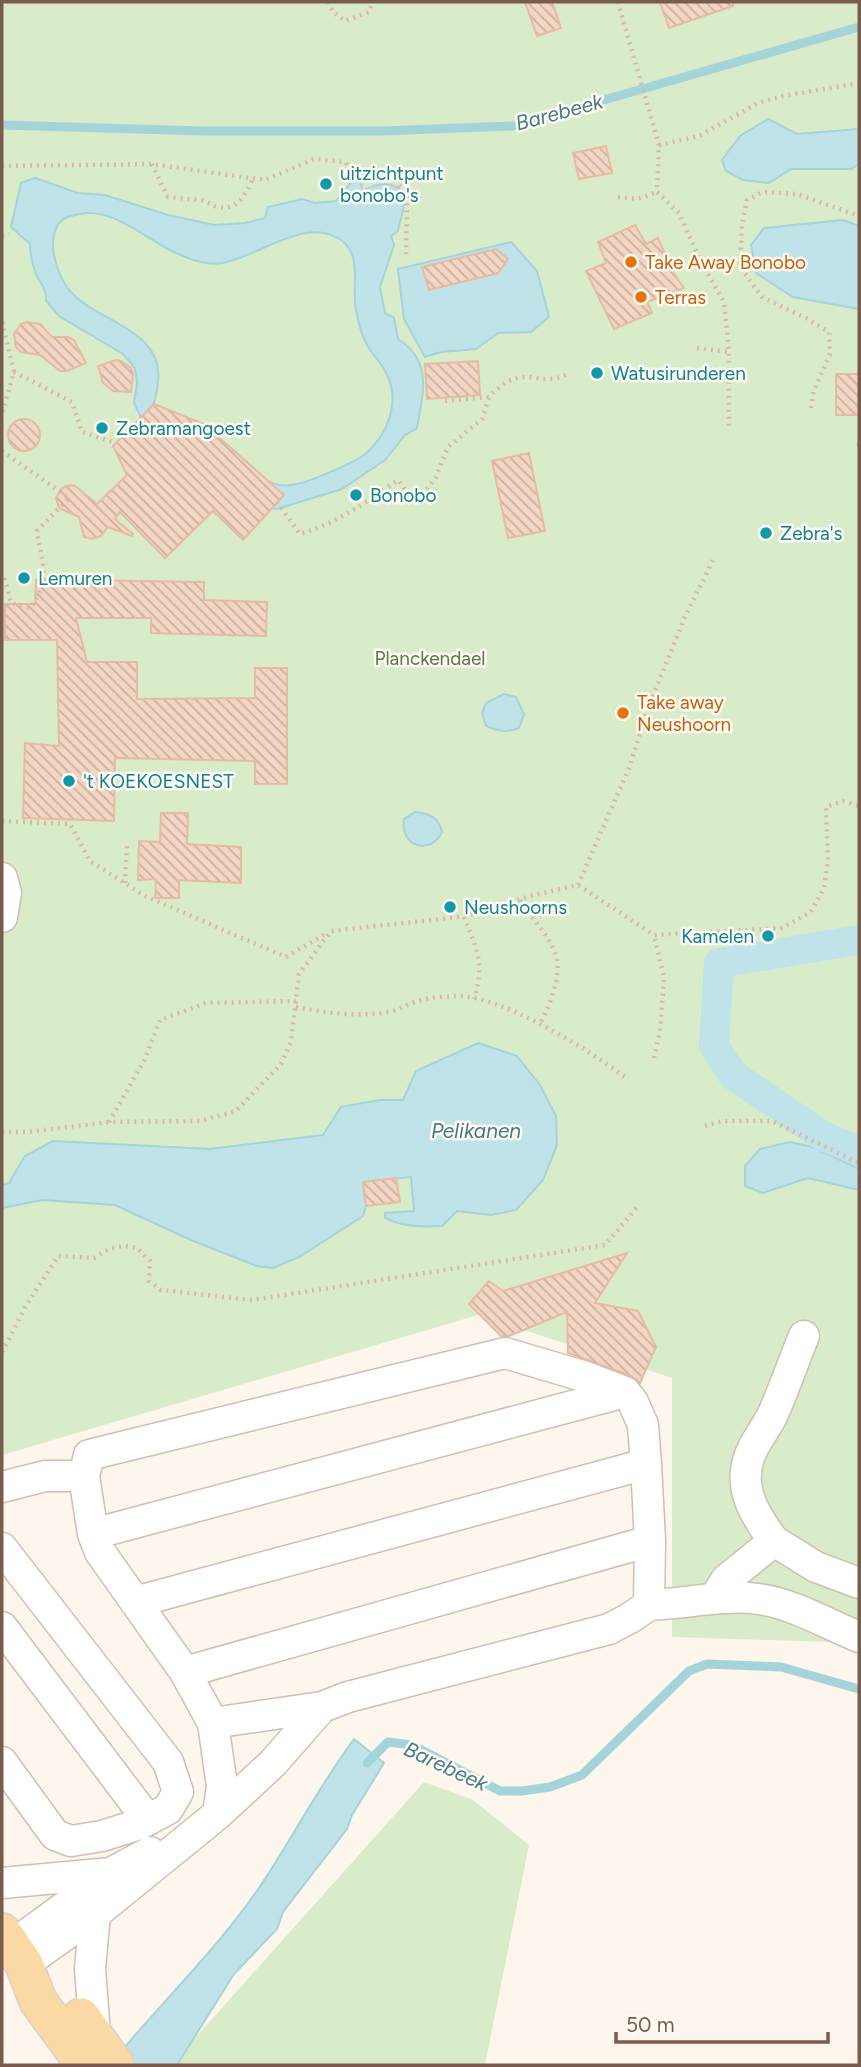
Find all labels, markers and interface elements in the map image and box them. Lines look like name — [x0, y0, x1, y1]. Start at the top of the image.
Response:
water label: Barebeek — [513, 88, 606, 136]
place label: uitzichtpunt bonobo's — [340, 162, 444, 207]
marker: uitzichtpunt bonobo's — [318, 176, 334, 192]
place label: Take Away Bonobo — [645, 251, 806, 274]
marker: Take Away Bonobo — [623, 254, 639, 270]
place label: Terras — [655, 286, 706, 309]
marker: Terras — [633, 289, 649, 305]
place label: Watusirunderen — [611, 362, 746, 385]
marker: Watusirunderen — [589, 365, 605, 381]
place label: Zebramangoest — [116, 417, 251, 440]
marker: Zebramangoest — [94, 420, 110, 436]
place label: Bonobo — [370, 484, 436, 507]
marker: Bonobo — [348, 487, 364, 503]
place label: Zebra's — [780, 522, 843, 545]
marker: Zebra's — [758, 525, 774, 541]
place label: Lemuren — [38, 567, 112, 590]
marker: Lemuren — [16, 570, 32, 586]
park label: Planckendael — [374, 647, 486, 670]
place label: Take away Neushoorn — [637, 691, 731, 736]
marker: Take away Neushoorn — [615, 705, 631, 721]
place label: 't KOEKOESNEST — [83, 770, 234, 793]
marker: 't KOEKOESNEST — [61, 773, 77, 789]
place label: Neushoorns — [464, 896, 567, 919]
marker: Neushoorns — [442, 899, 458, 915]
place label: Kamelen — [681, 925, 754, 948]
marker: Kamelen — [760, 928, 776, 944]
water label: Pelikanen — [431, 1118, 521, 1143]
water label: Barebeek — [400, 1736, 492, 1797]
scale bar — [616, 2000, 828, 2044]
text: 50 m — [626, 2012, 675, 2037]

